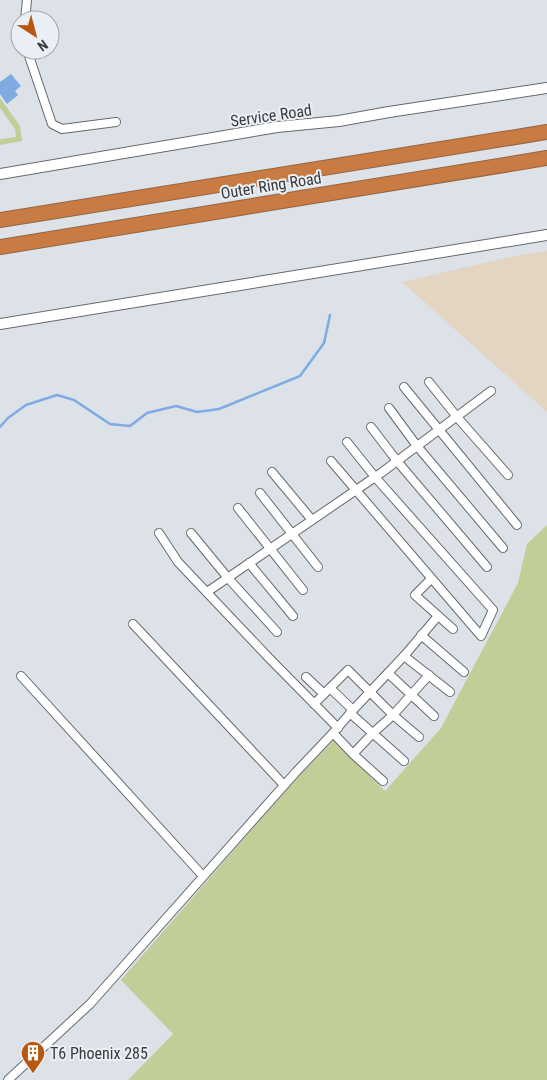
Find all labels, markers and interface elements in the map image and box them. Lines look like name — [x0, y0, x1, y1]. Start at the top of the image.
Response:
north arrow — [10, 10, 60, 60]
text: N — [34, 37, 51, 55]
street label: Service Road — [229, 100, 313, 131]
street label: Outer Ring Road — [219, 168, 323, 203]
building icon: T6 Phoenix 285 — [20, 1040, 46, 1074]
place label: T6 Phoenix 285 — [50, 1044, 148, 1063]

